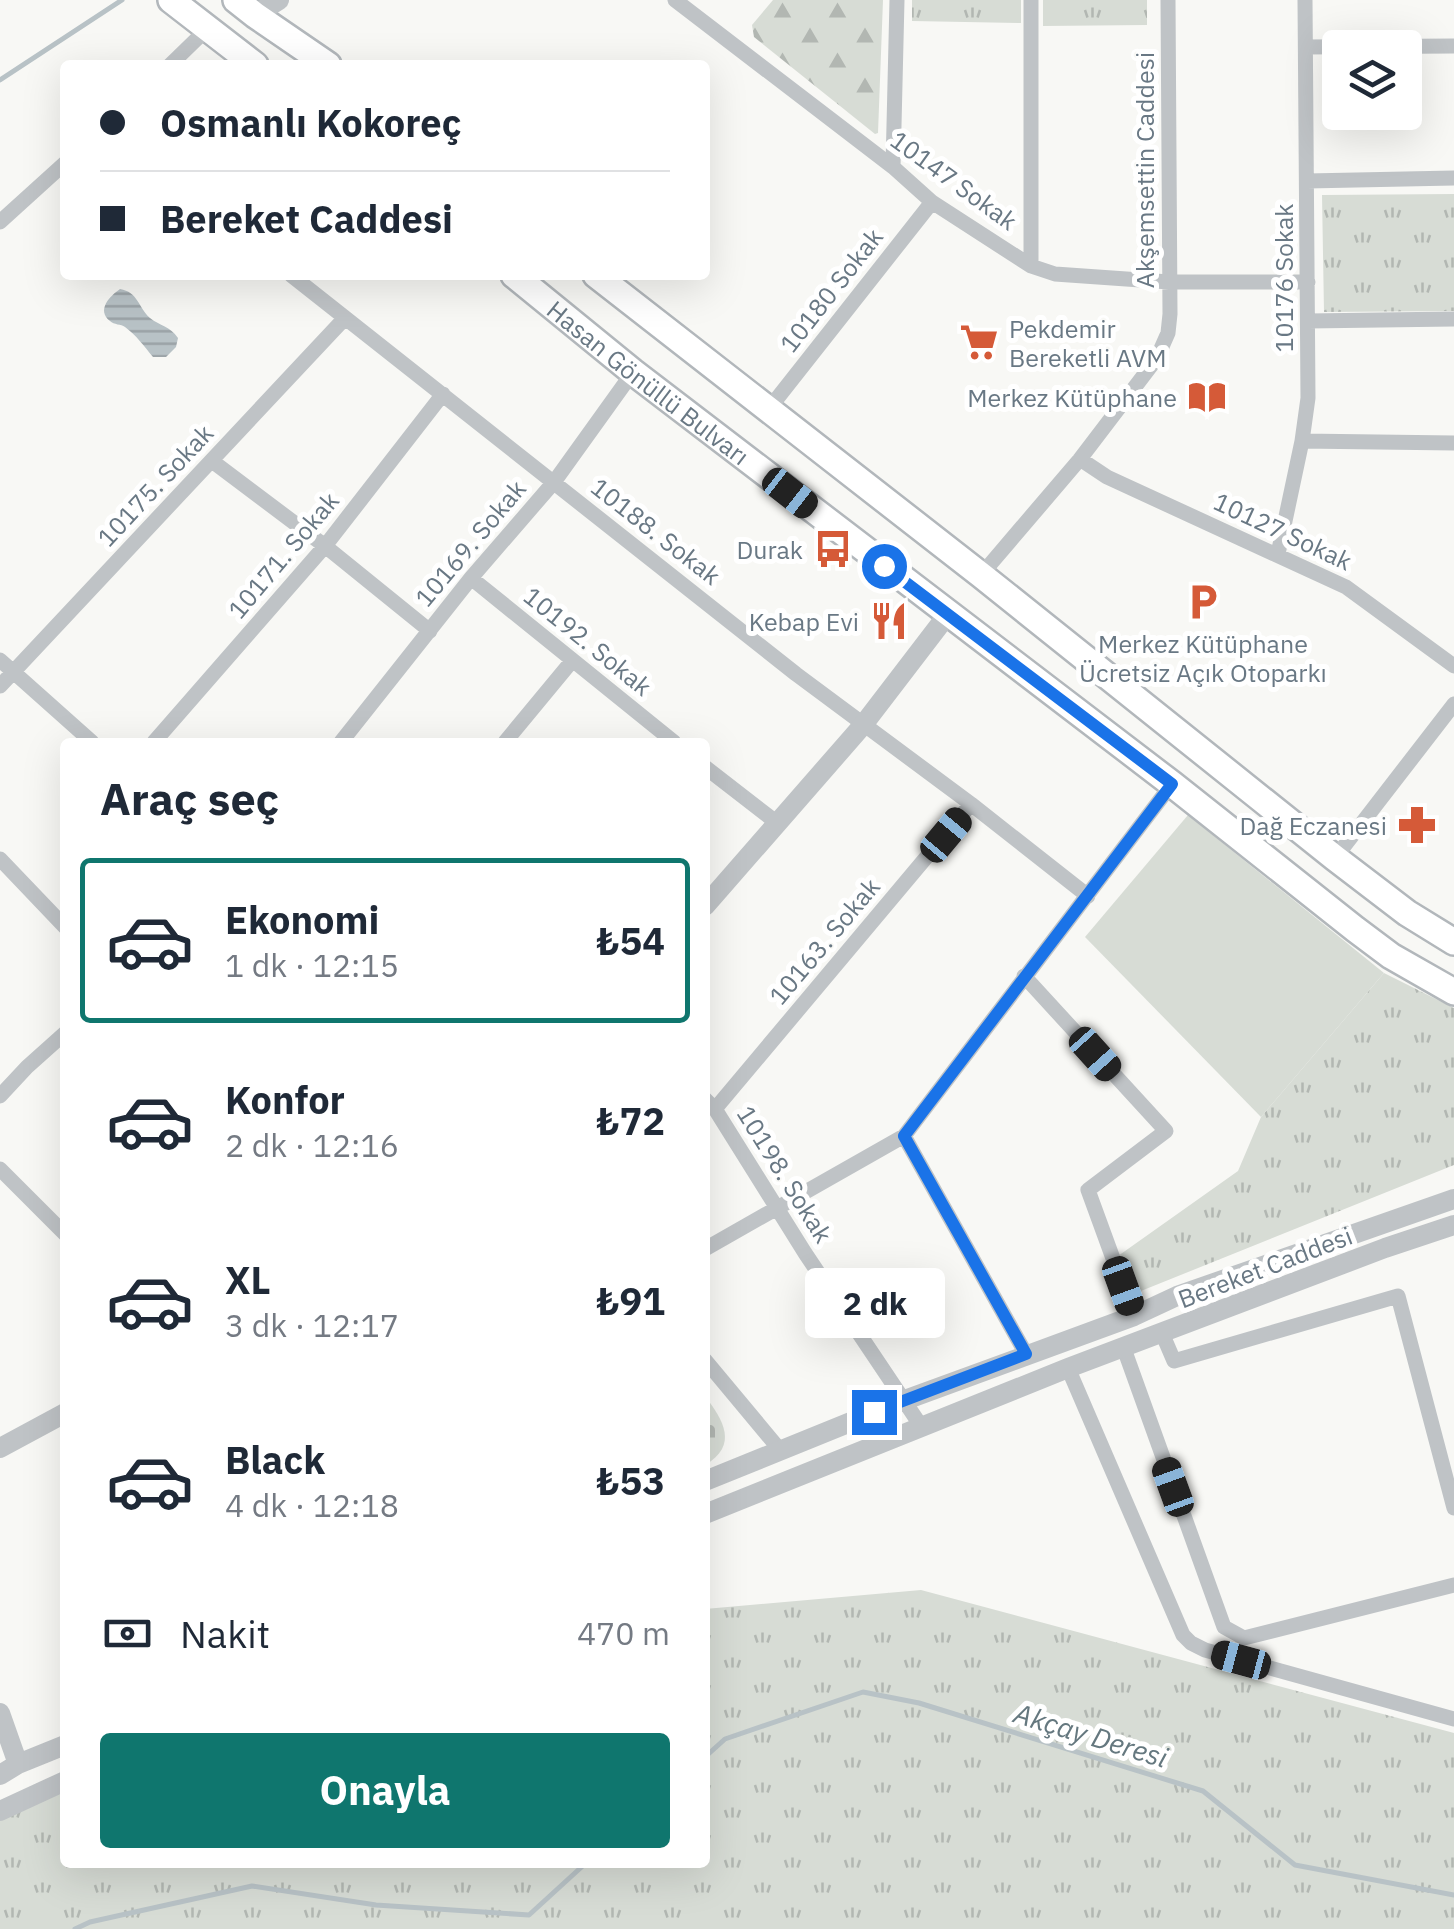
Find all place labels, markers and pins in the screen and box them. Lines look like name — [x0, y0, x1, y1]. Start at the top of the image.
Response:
place label: Pekdemir Bereketli AVM — [1009, 312, 1167, 374]
supermarket icon: Pekdemir Bereketli AVM — [958, 321, 1000, 363]
library icon: Merkez Kütüphane — [1186, 376, 1228, 418]
place label: Merkez Kütüphane — [967, 381, 1177, 414]
bus stop icon: Durak — [812, 528, 854, 570]
place label: Durak — [736, 533, 803, 566]
parking icon: Merkez Kütüphane Ücretsiz Açık Otoparkı — [1182, 581, 1224, 623]
restaurant icon: Kebap Evi — [868, 600, 910, 642]
place label: Kebap Evi — [749, 605, 859, 638]
place label: Merkez Kütüphane Ücretsiz Açık Otoparkı — [1079, 627, 1327, 689]
pharmacy icon: Dağ Eczanesi — [1396, 804, 1438, 846]
place label: Dağ Eczanesi — [1239, 809, 1387, 842]

